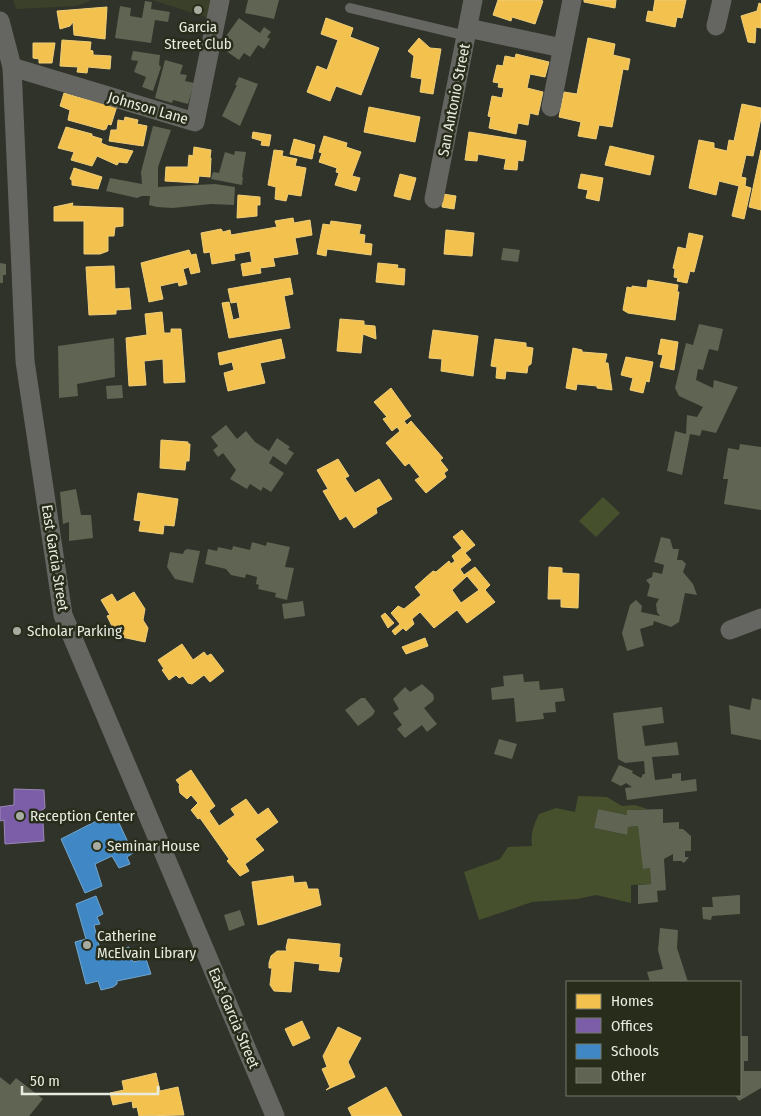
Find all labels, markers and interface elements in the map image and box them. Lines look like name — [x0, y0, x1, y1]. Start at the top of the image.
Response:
marker: Garcia Street Club — [192, 4, 204, 16]
place label: Garcia Street Club — [164, 18, 232, 53]
street label: San Antonio Street — [434, 42, 474, 158]
street label: Johnson Lane — [106, 88, 190, 128]
street label: East Garcia Street — [38, 503, 72, 613]
place label: Scholar Parking — [27, 622, 122, 640]
marker: Scholar Parking — [11, 625, 23, 637]
place label: Reception Center — [30, 807, 136, 825]
marker: Reception Center — [14, 810, 26, 822]
place label: Seminar House — [107, 837, 200, 855]
marker: Seminar House — [91, 840, 103, 852]
place label: Catherine McElvain Library — [97, 927, 197, 962]
marker: Catherine McElvain Library — [81, 939, 93, 951]
street label: East Garcia Street — [205, 965, 263, 1071]
legend — [566, 981, 741, 1096]
text: Homes — [611, 992, 653, 1010]
text: Offices — [611, 1017, 653, 1035]
text: Schools — [611, 1042, 659, 1060]
scale bar — [22, 1064, 159, 1096]
text: Other — [611, 1067, 647, 1085]
text: 50 m — [30, 1072, 60, 1090]

